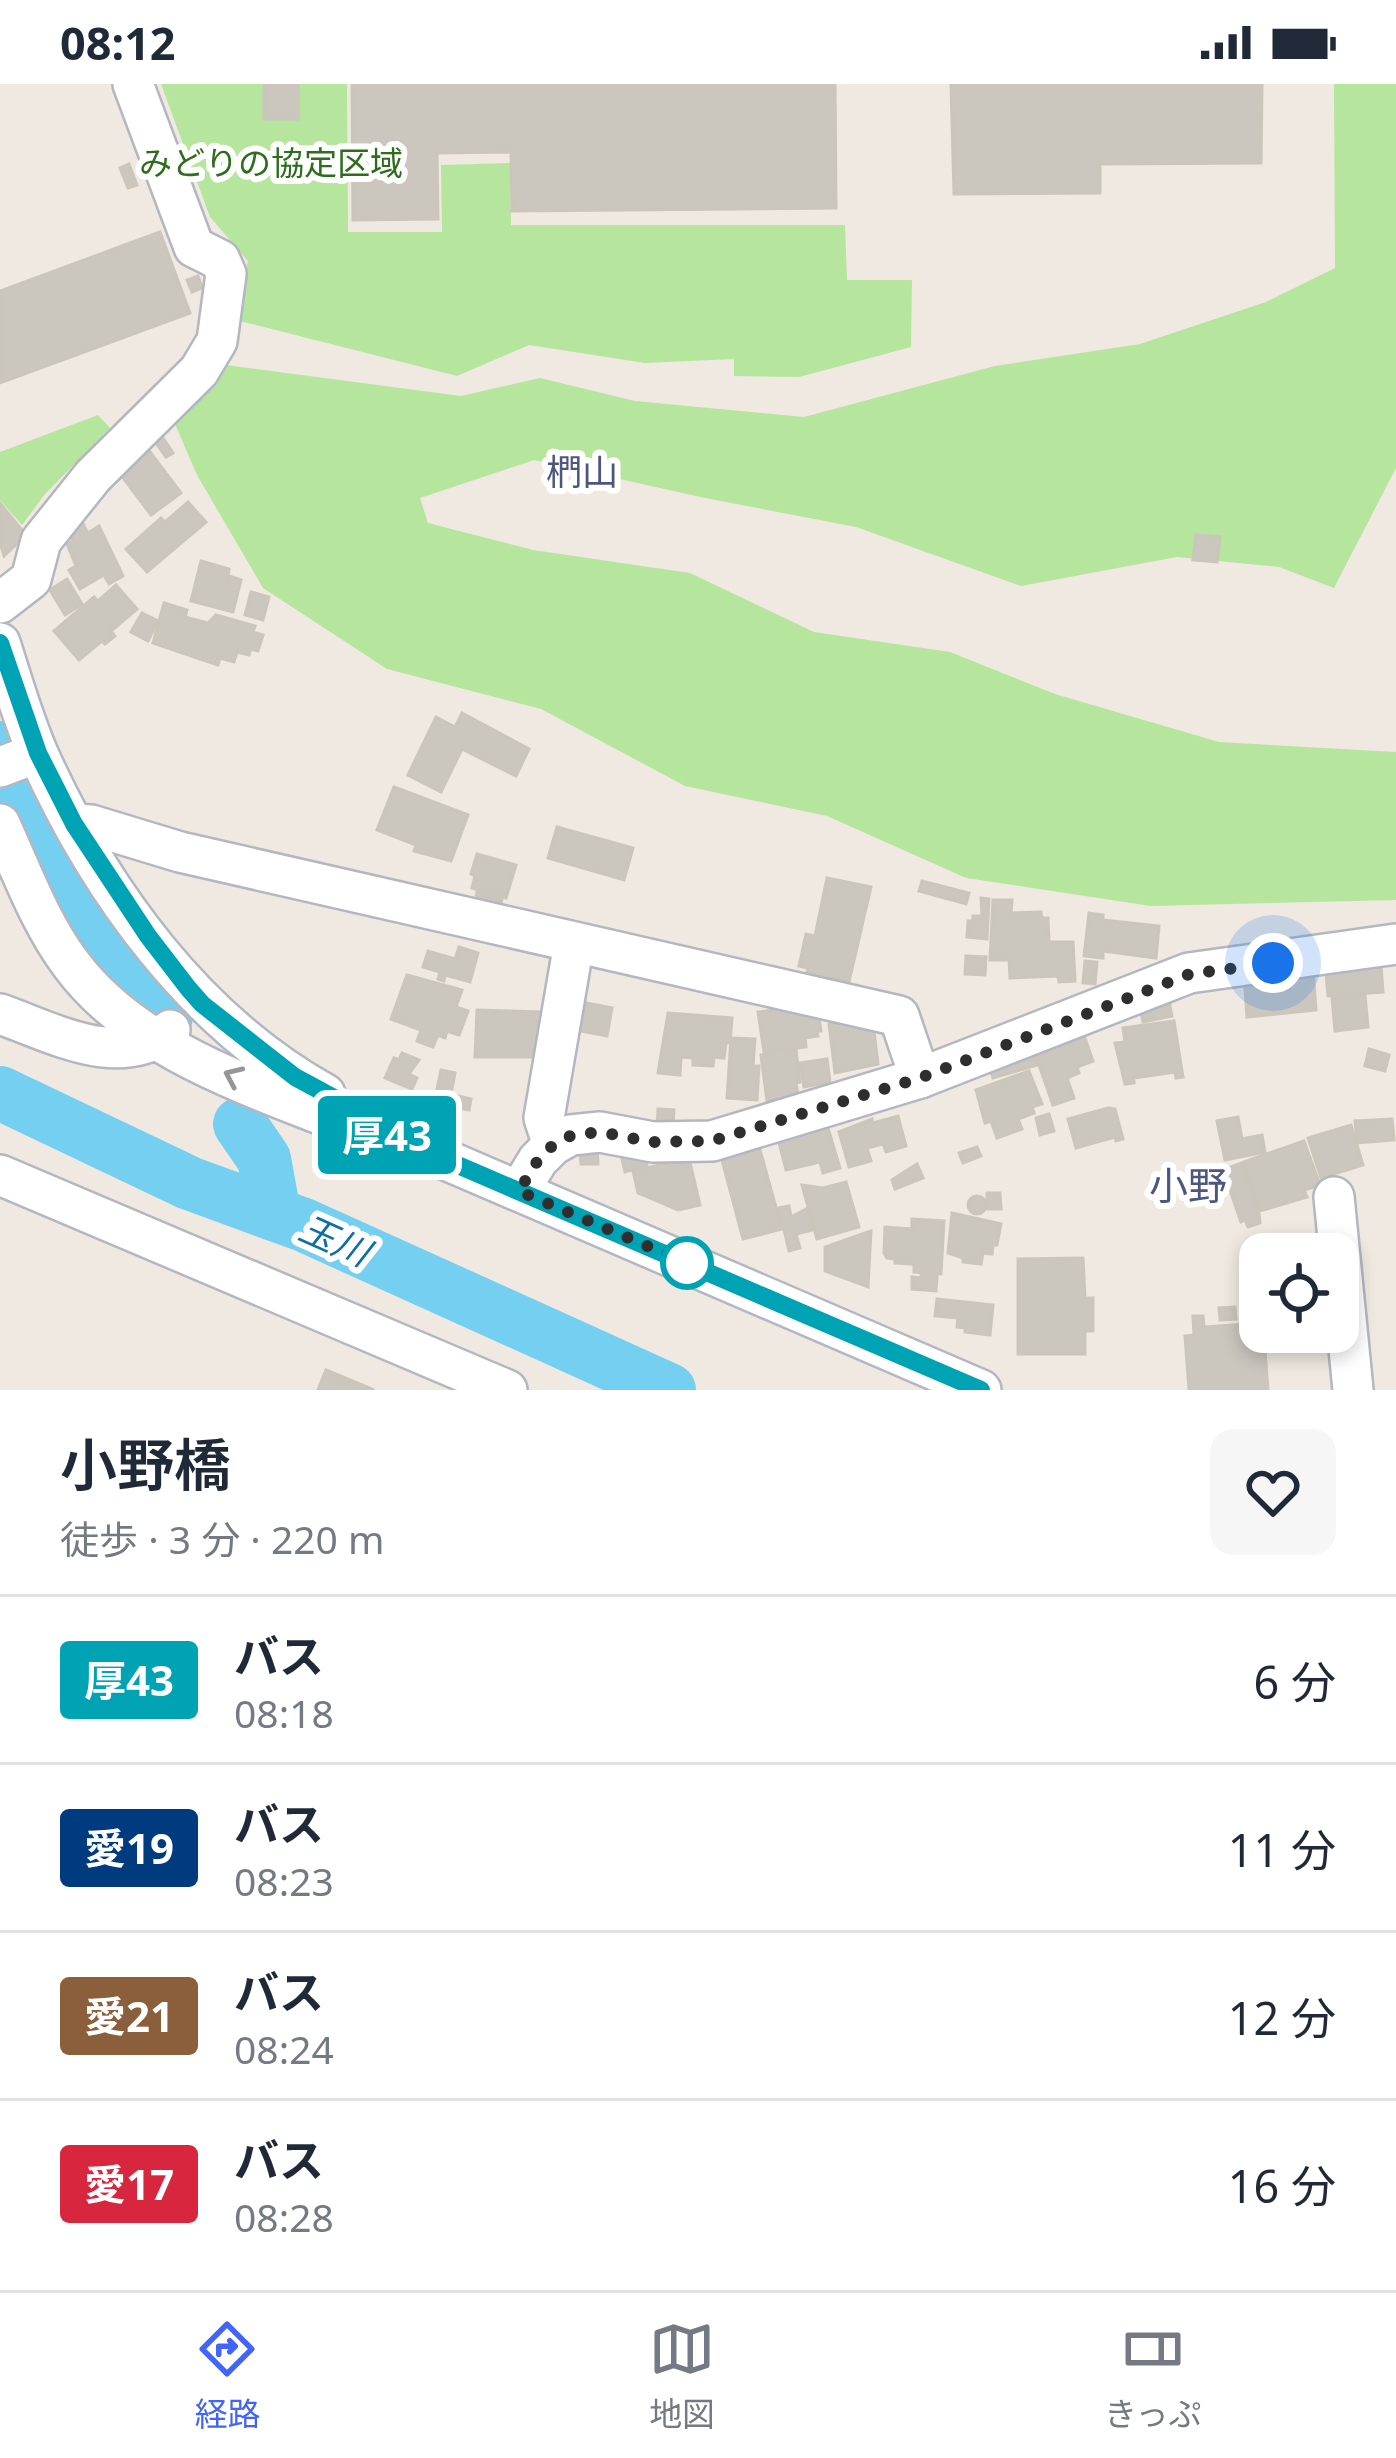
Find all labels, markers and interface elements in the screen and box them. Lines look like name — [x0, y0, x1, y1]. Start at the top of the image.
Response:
text: 08:12 — [60, 12, 176, 73]
park label: みどりの協定区域 — [139, 140, 403, 185]
district label: 椚山 — [546, 447, 618, 496]
your location — [1243, 933, 1303, 993]
one-way arrow — [224, 1067, 246, 1091]
line badge: 厚43 — [318, 1096, 456, 1174]
text: 厚43 — [342, 1106, 432, 1163]
district label: 小野 — [1149, 1158, 1227, 1211]
water label: 玉川 — [292, 1203, 381, 1279]
map controls — [1239, 1233, 1359, 1353]
button: locate — [1239, 1233, 1359, 1353]
unlabelled marker — [662, 1238, 712, 1288]
text: 小野橋 — [60, 1425, 231, 1503]
button: heart — [1210, 1429, 1336, 1555]
text: 徒歩 · 3 分 · 220 m — [60, 1512, 384, 1565]
text: バス — [234, 1625, 324, 1686]
text: 厚43 — [84, 1651, 174, 1708]
text: 6 分 — [1254, 1651, 1336, 1712]
text: 08:18 — [234, 1686, 334, 1739]
text: バス — [234, 1793, 324, 1854]
text: 愛19 — [84, 1819, 174, 1876]
text: 11 分 — [1228, 1819, 1336, 1880]
text: 08:23 — [234, 1854, 334, 1907]
text: バス — [234, 1961, 324, 2022]
text: 愛21 — [84, 1987, 174, 2044]
text: 12 分 — [1228, 1987, 1336, 2048]
text: 08:24 — [234, 2022, 334, 2075]
text: バス — [234, 2129, 324, 2190]
text: 愛17 — [84, 2155, 174, 2212]
text: 16 分 — [1228, 2155, 1336, 2216]
text: 08:28 — [234, 2190, 334, 2243]
tab: 経路 — [194, 2316, 260, 2436]
tab: 地図 — [649, 2316, 715, 2436]
tab: きっぷ — [1104, 2316, 1202, 2436]

